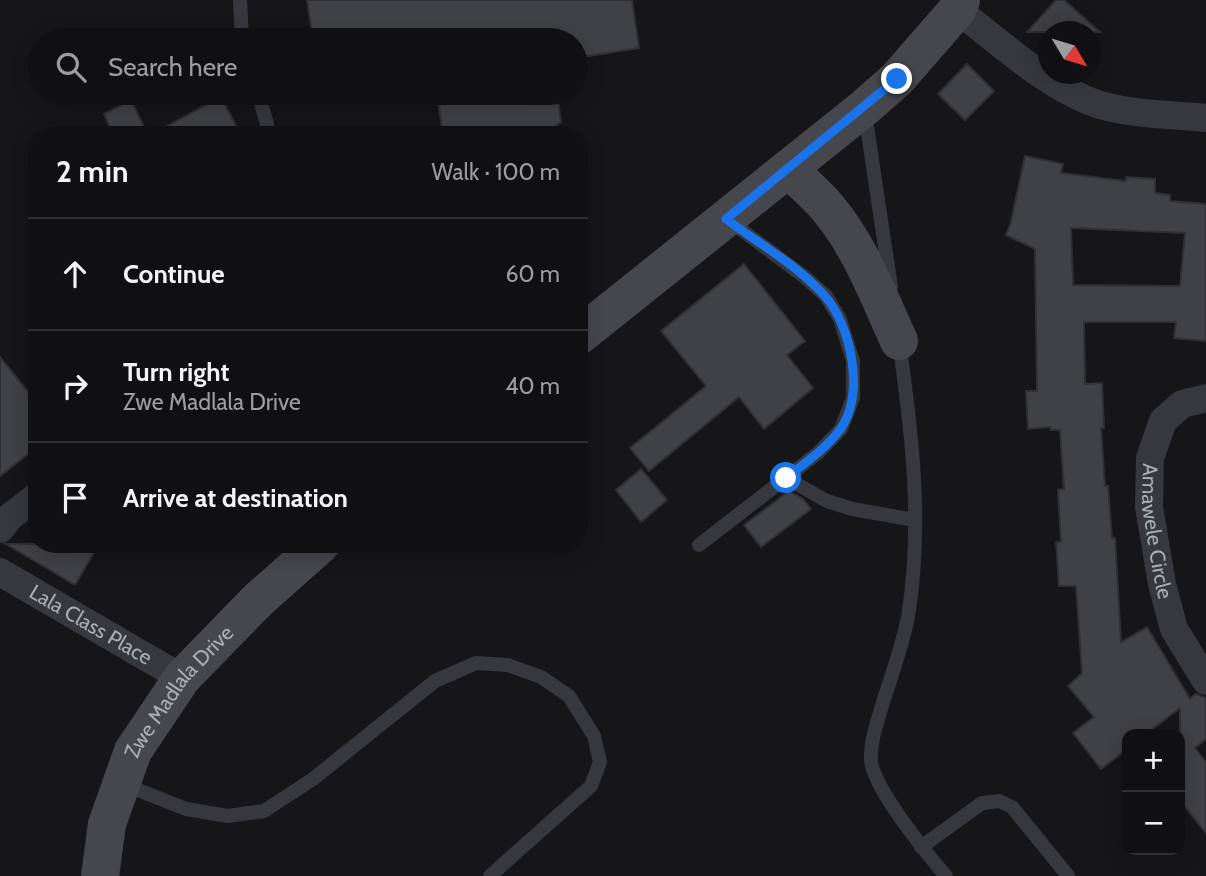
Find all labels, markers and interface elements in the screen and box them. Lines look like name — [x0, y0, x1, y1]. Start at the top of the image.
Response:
north arrow — [1038, 21, 1101, 84]
search box — [28, 28, 588, 105]
icon: search — [52, 48, 90, 86]
text: Search here — [108, 51, 237, 83]
route end — [881, 63, 912, 94]
text: 2 min — [56, 153, 128, 190]
text: Walk · 100 m — [432, 158, 560, 186]
icon: ahead — [56, 255, 94, 293]
text: Continue — [123, 258, 225, 290]
text: 60 m — [506, 260, 560, 288]
text: Turn right — [123, 356, 229, 388]
icon: right — [56, 367, 94, 405]
text: 40 m — [505, 372, 560, 400]
text: Zwe Madlala Drive — [123, 388, 301, 416]
route start — [770, 462, 801, 493]
street label: Amawele Circle — [1137, 463, 1178, 602]
icon: arrive — [56, 479, 94, 517]
text: Arrive at destination — [123, 482, 348, 514]
street label: Lala Class Place — [25, 579, 157, 670]
street label: Zwe Madlala Drive — [119, 620, 238, 761]
map controls — [1122, 729, 1185, 855]
button: + — [1122, 729, 1185, 792]
button: − — [1122, 792, 1185, 855]

